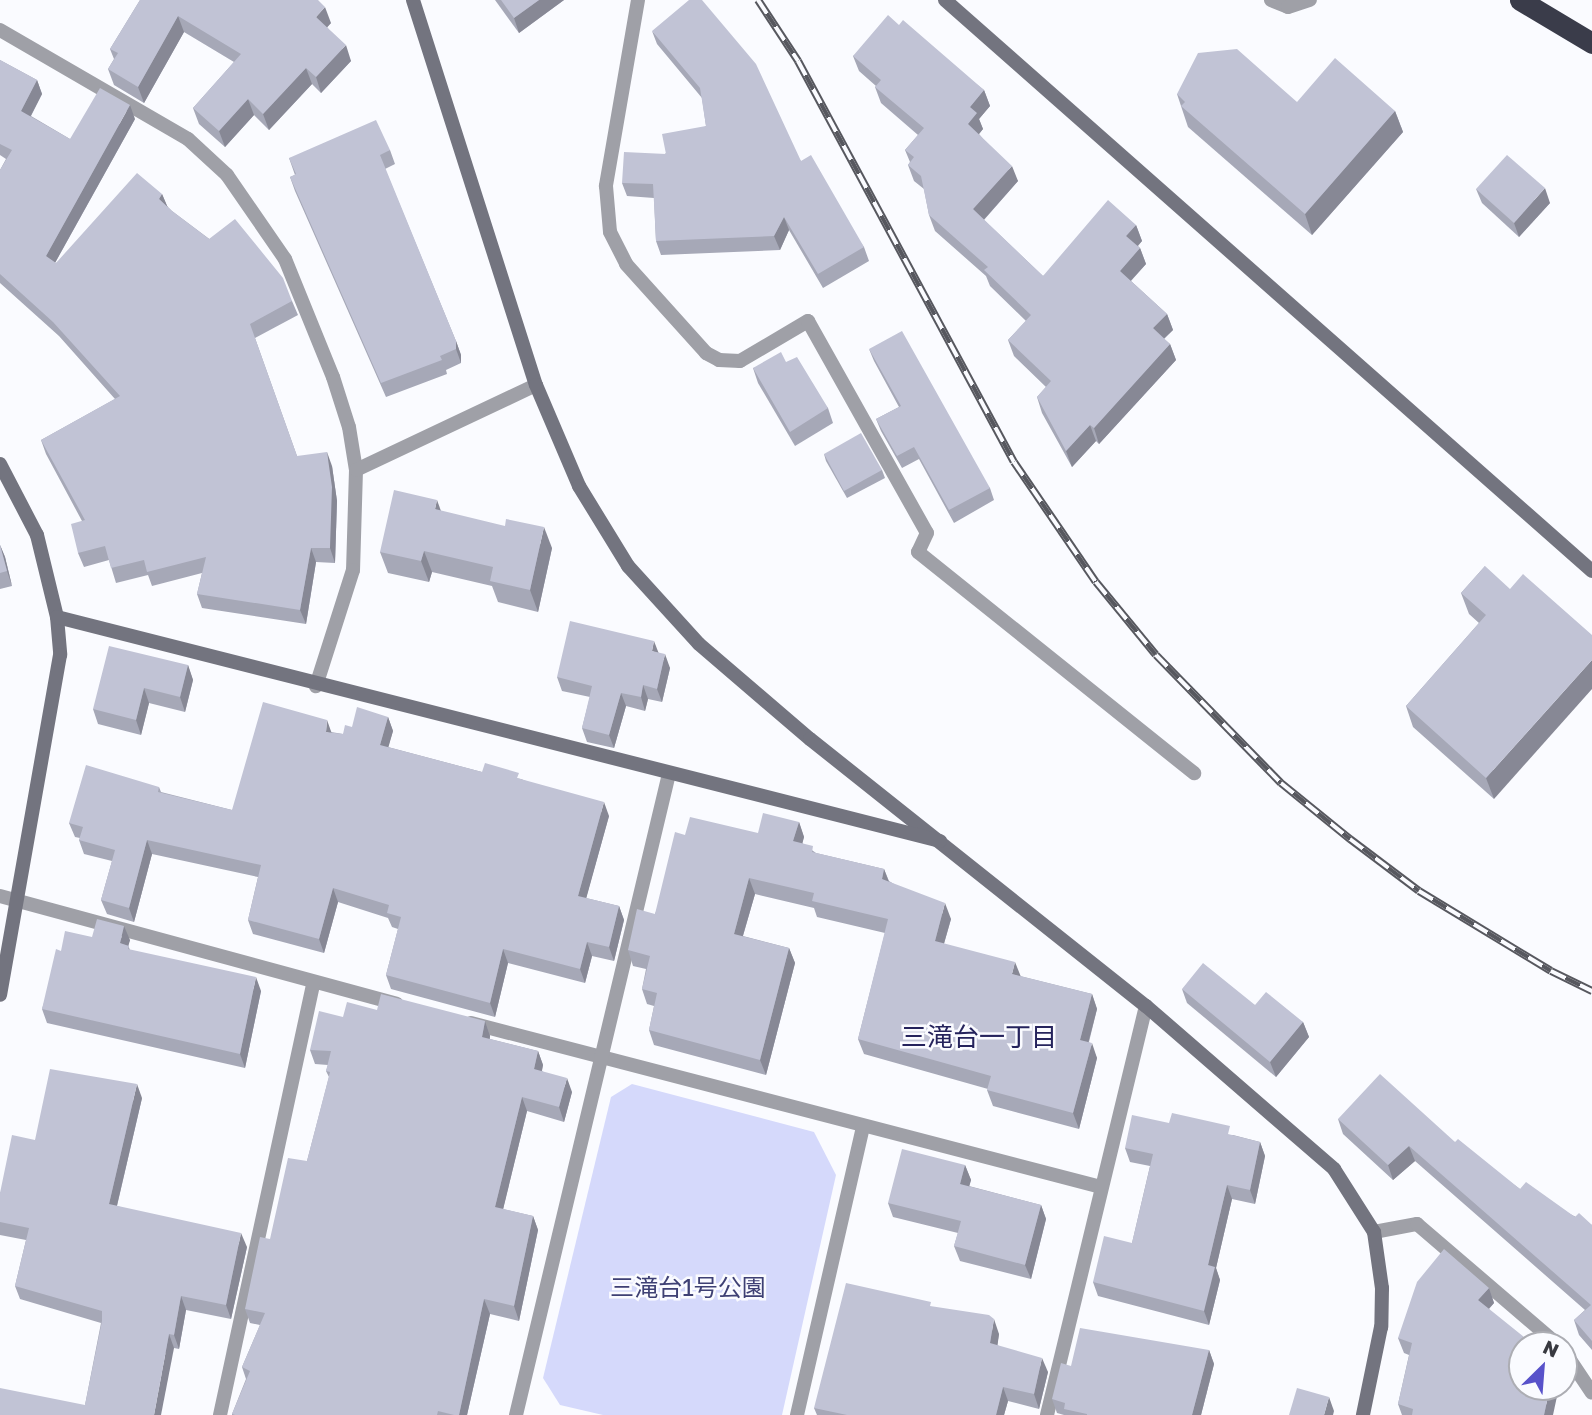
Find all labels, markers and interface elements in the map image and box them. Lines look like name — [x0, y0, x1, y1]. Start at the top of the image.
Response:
district label: 三滝台一丁目 — [901, 1021, 1057, 1053]
park label: 三滝台1号公園 — [610, 1273, 766, 1301]
north arrow — [1508, 1331, 1578, 1401]
text: N — [1540, 1335, 1563, 1362]

